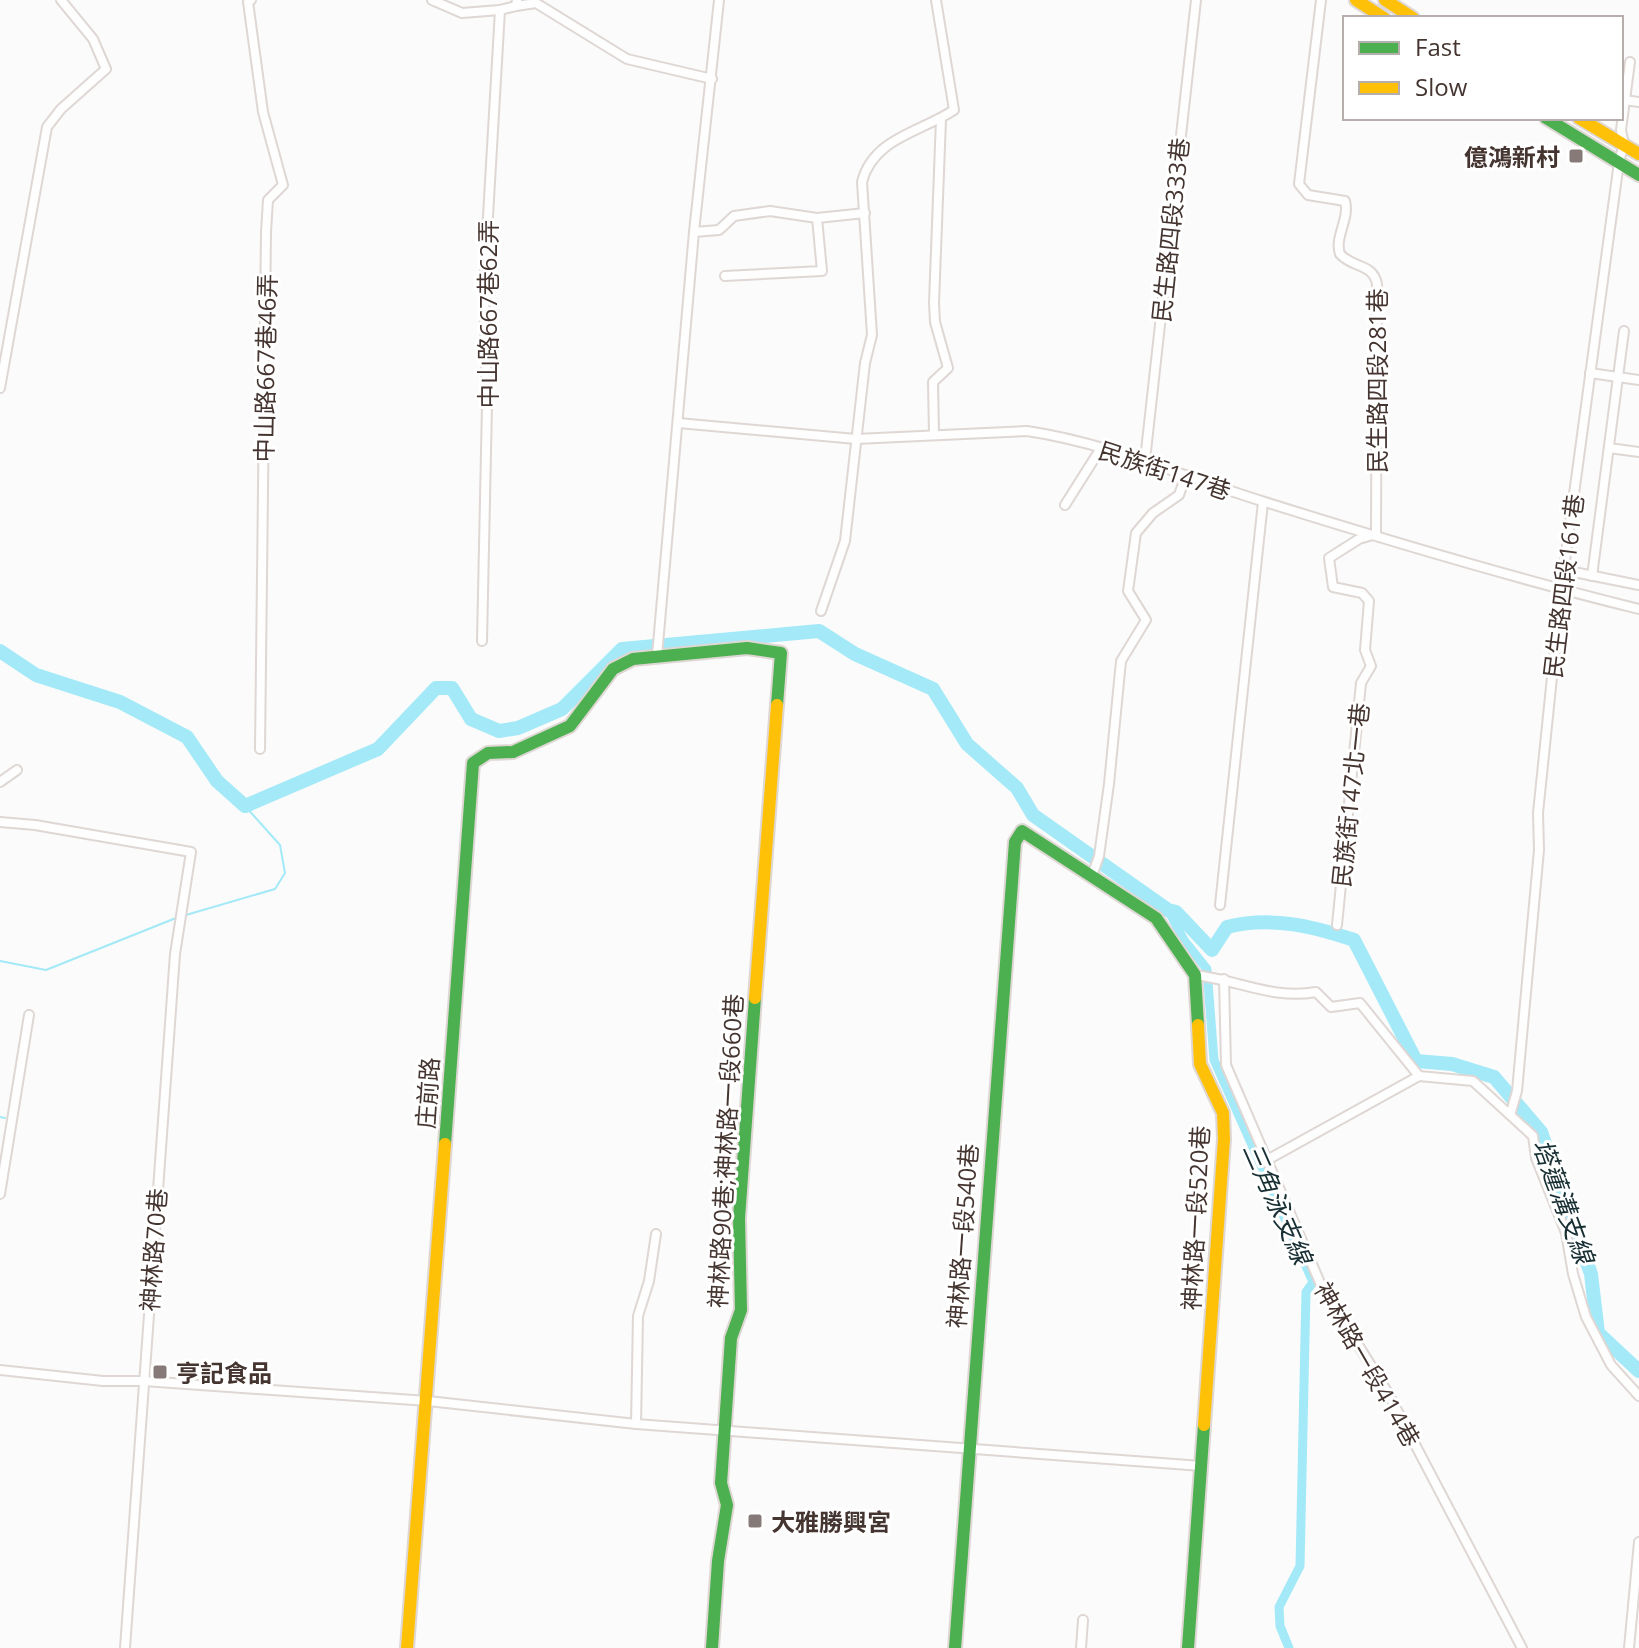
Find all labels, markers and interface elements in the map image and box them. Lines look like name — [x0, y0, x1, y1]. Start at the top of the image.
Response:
legend — [1343, 16, 1623, 120]
text: Fast — [1415, 30, 1461, 63]
text: Slow — [1415, 70, 1468, 103]
street label: 民生路四段333巷 — [1144, 136, 1196, 324]
place label: 億鴻新村 — [1464, 140, 1560, 173]
marker: 億鴻新村 — [1567, 147, 1585, 165]
street label: 中山路667巷62弄 — [471, 220, 504, 408]
street label: 中山路667巷46弄 — [247, 273, 283, 463]
street label: 民生路四段281巷 — [1360, 288, 1393, 474]
street label: 民族街147巷 — [1095, 433, 1235, 507]
street label: 民生路四段161巷 — [1535, 492, 1591, 680]
street label: 民族街147北一巷 — [1324, 701, 1376, 889]
street label: 神林路90巷;神林路一段660巷 — [700, 993, 750, 1309]
street label: 庄前路 — [408, 1056, 446, 1130]
street label: 神林路一段520巷 — [1174, 1125, 1216, 1311]
water label: 塔蓮溝支線 — [1525, 1134, 1604, 1271]
water label: 三角泳支線 — [1235, 1136, 1322, 1272]
street label: 神林路一段540巷 — [939, 1142, 985, 1330]
street label: 神林路70巷 — [132, 1187, 174, 1313]
street label: 神林路一段414巷 — [1307, 1276, 1429, 1452]
place label: 亨記食品 — [176, 1356, 272, 1389]
marker: 亨記食品 — [151, 1363, 169, 1381]
place label: 大雅勝興宮 — [771, 1505, 891, 1538]
marker: 大雅勝興宮 — [746, 1512, 764, 1530]

